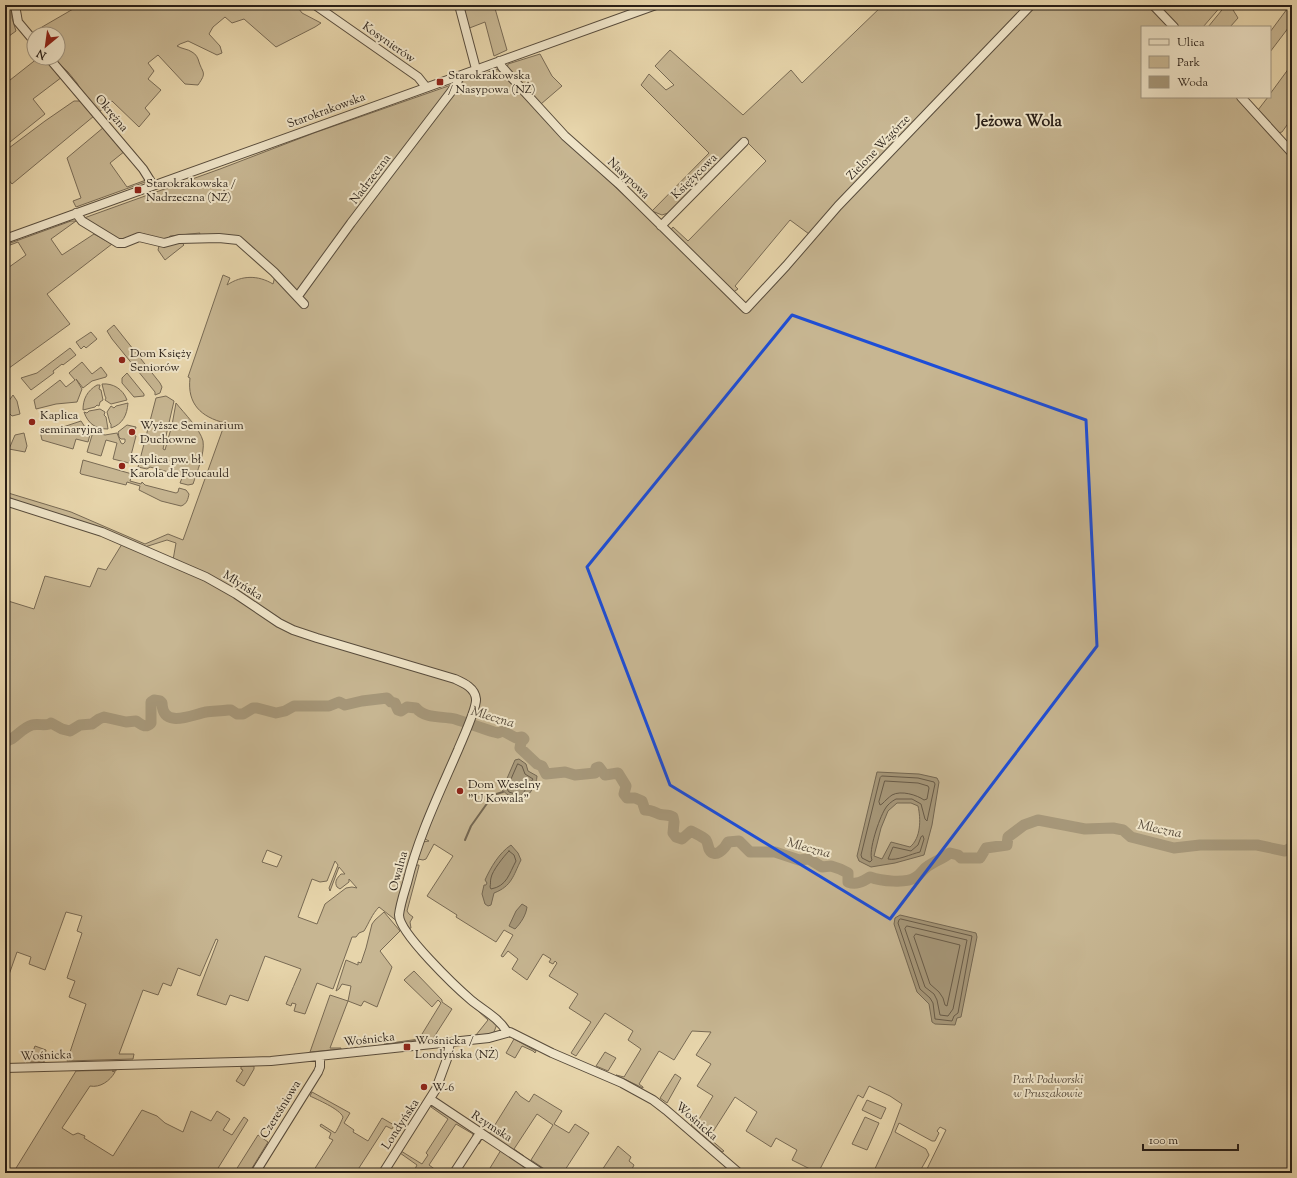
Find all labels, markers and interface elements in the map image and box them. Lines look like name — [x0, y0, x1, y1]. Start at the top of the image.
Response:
street label: Kosynierów — [358, 18, 419, 68]
north arrow — [26, 26, 66, 66]
legend — [1141, 26, 1271, 98]
text: Ulica — [1177, 34, 1205, 52]
text: N — [34, 45, 50, 63]
text: Park — [1177, 54, 1200, 72]
place label: Starokrakowska / Nasypowa (NŻ) — [448, 67, 535, 99]
text: Woda — [1177, 74, 1209, 92]
marker: Starokrakowska / Nasypowa (NŻ) — [435, 77, 445, 87]
street label: Starokrakowska — [285, 88, 369, 133]
street label: Okrężna — [90, 91, 133, 137]
street label: Zielone Wzgórze — [843, 111, 915, 184]
district label: Jeżowa Wola — [974, 111, 1063, 134]
street label: Księżycowa — [668, 149, 722, 204]
street label: Nadrzeczna — [346, 150, 396, 208]
street label: Nasypowa — [603, 154, 654, 204]
place label: Starokrakowska / Nadrzeczna (NŻ) — [146, 175, 236, 207]
marker: Starokrakowska / Nadrzeczna (NŻ) — [133, 185, 143, 195]
place label: Dom Księży Seniorów — [130, 345, 191, 377]
marker: Dom Księży Seniorów — [117, 355, 127, 365]
place label: Kaplica seminaryjna — [40, 407, 103, 439]
marker: Kaplica seminaryjna — [27, 417, 37, 427]
place label: Wyższe Seminarium Duchowne — [140, 417, 244, 449]
marker: Wyższe Seminarium Duchowne — [127, 427, 137, 437]
place label: Kaplica pw. bł. Karola de Foucauld — [130, 451, 229, 483]
marker: Kaplica pw. bł. Karola de Foucauld — [117, 461, 127, 471]
street label: Młyńska — [219, 566, 266, 605]
water label: Mleczna — [468, 703, 517, 733]
place label: Dom Weselny "U Kowala" — [468, 776, 541, 808]
marker: Dom Weselny "U Kowala" — [455, 786, 465, 796]
water label: Mleczna — [1136, 817, 1183, 843]
water label: Mleczna — [785, 834, 833, 863]
street label: Owalna — [385, 849, 413, 893]
street label: Wośnicka — [343, 1028, 396, 1052]
place label: Wośnicka / Londyńska (NŻ) — [415, 1032, 499, 1064]
marker: Wośnicka / Londyńska (NŻ) — [402, 1042, 412, 1052]
street label: Wośnicka — [20, 1046, 72, 1066]
park label: Park Podworski w Pruszakowie — [1013, 1071, 1083, 1103]
street label: Czereśniowa — [256, 1077, 306, 1142]
place label: W-6 — [432, 1079, 454, 1097]
marker: W-6 — [419, 1082, 429, 1092]
street label: Londyńska — [378, 1095, 424, 1153]
street label: Wośnicka — [671, 1098, 722, 1146]
street label: Rzymska — [467, 1107, 516, 1147]
scale bar — [1143, 1126, 1238, 1152]
text: 100 m — [1149, 1132, 1178, 1150]

